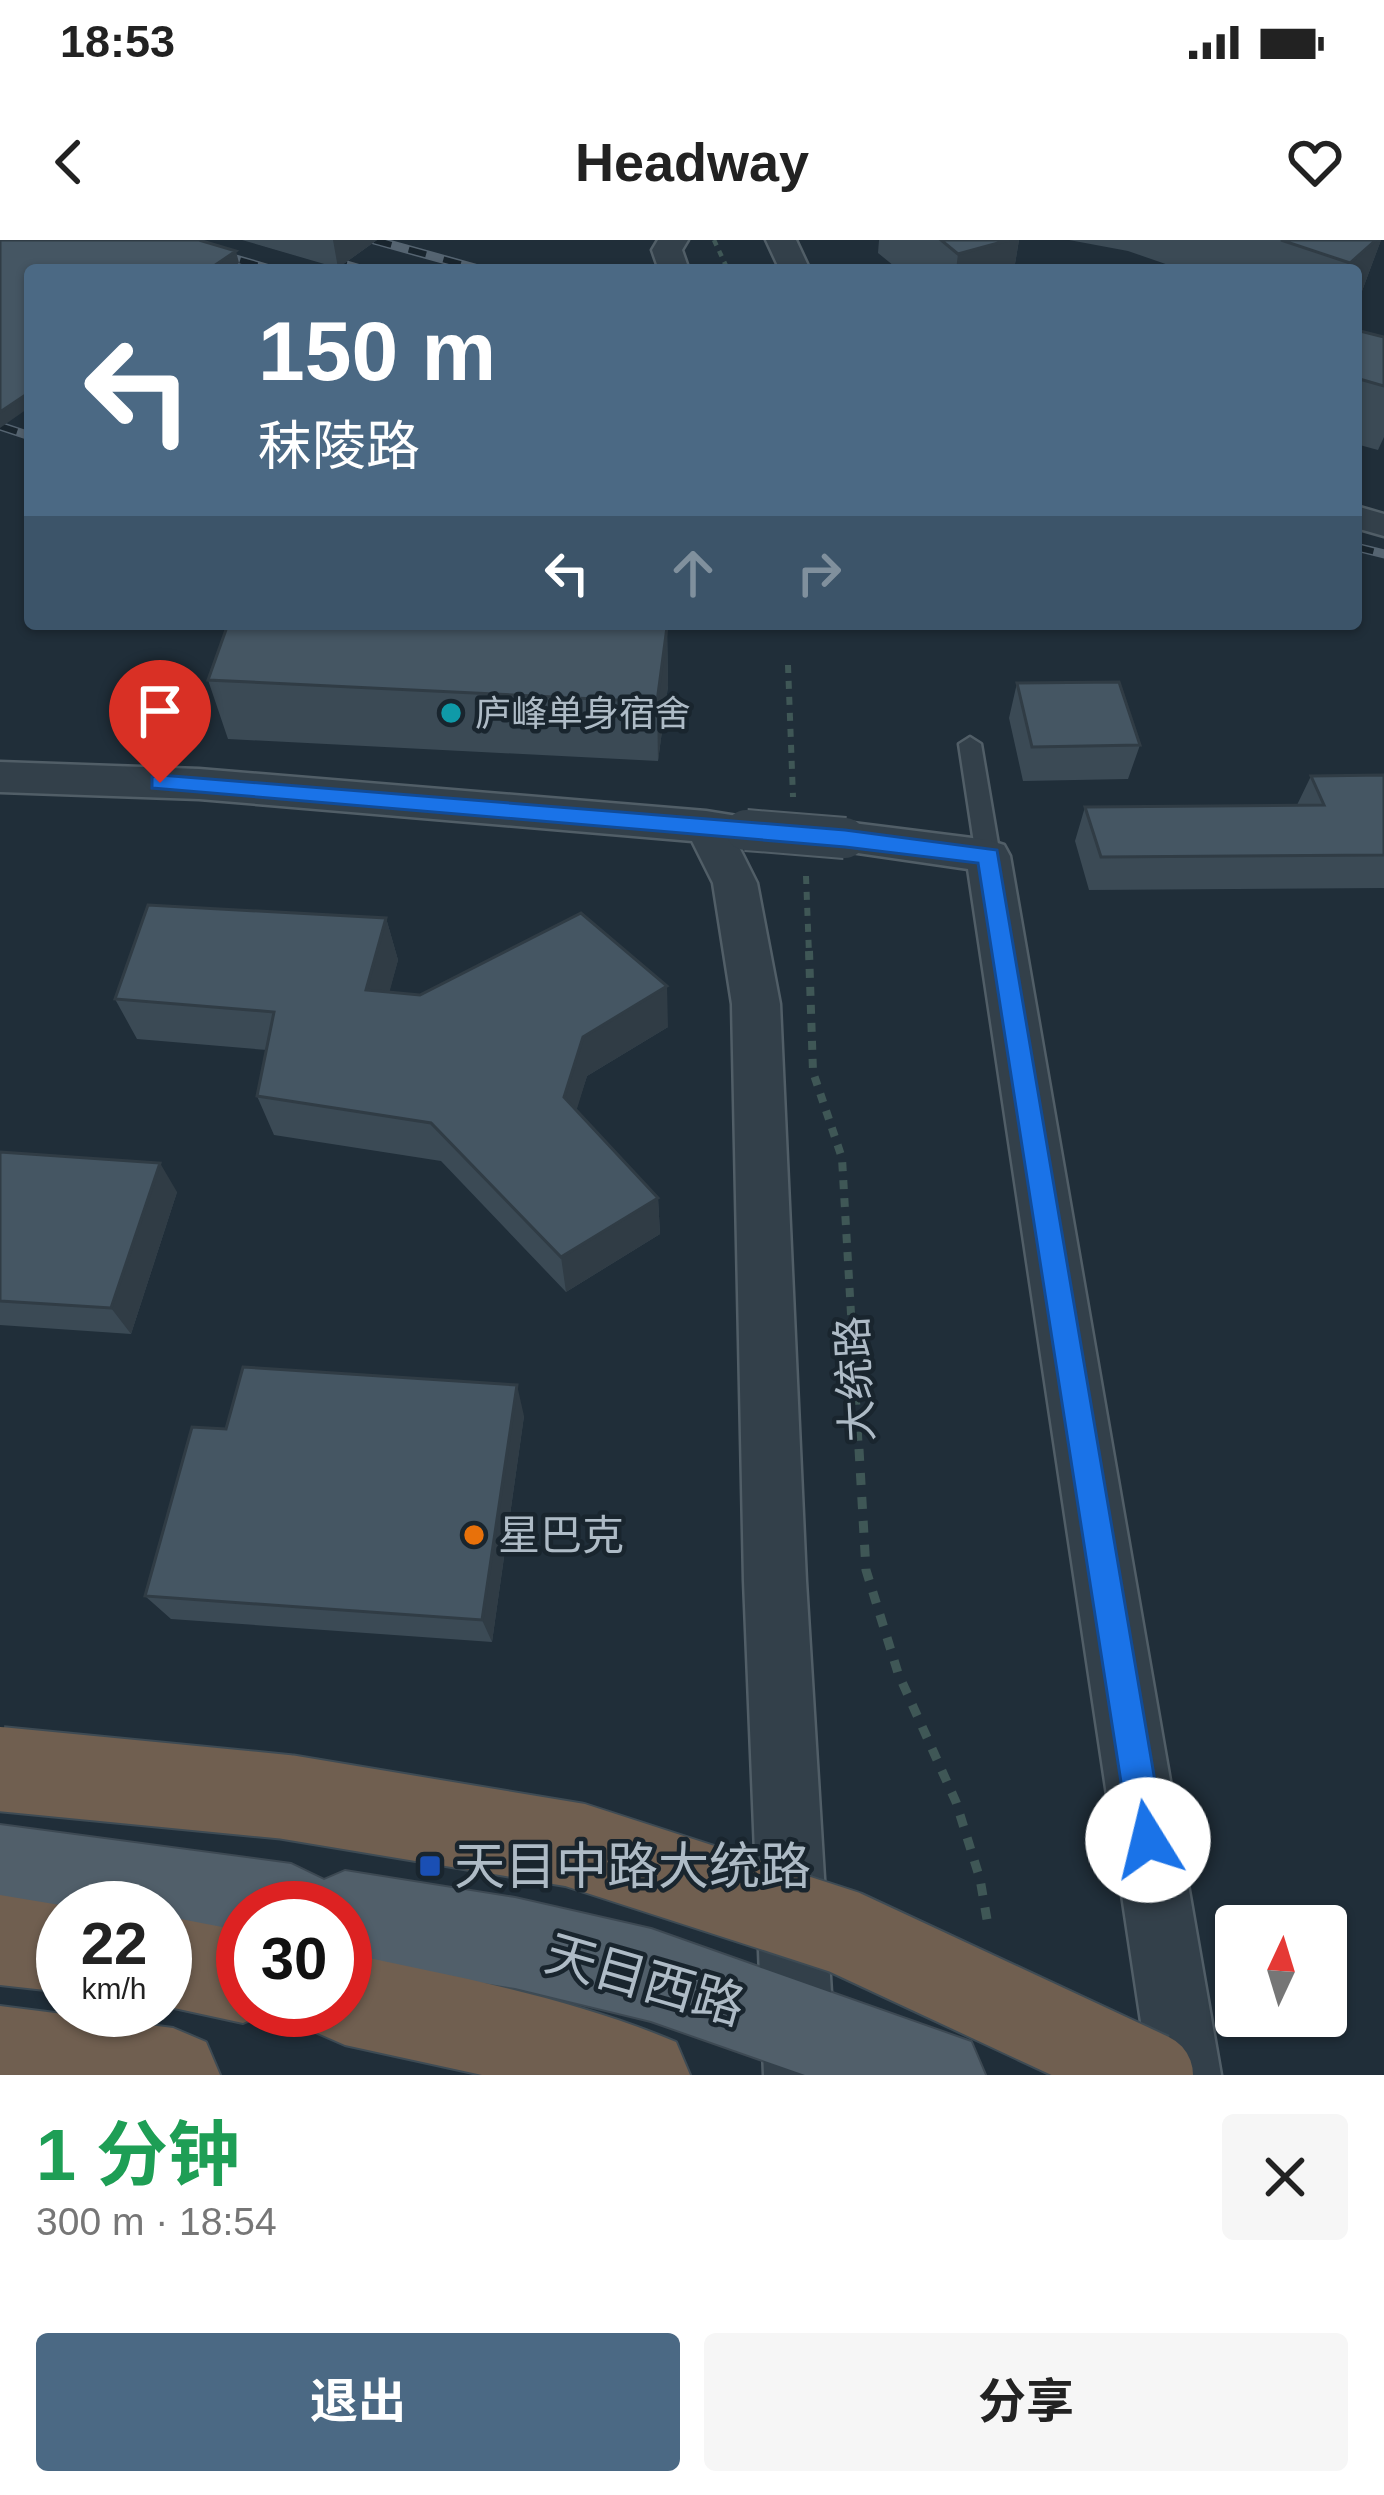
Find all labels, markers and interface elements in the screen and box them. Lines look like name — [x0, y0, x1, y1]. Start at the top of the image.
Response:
text: 18:53 — [60, 16, 175, 67]
icon: back — [36, 129, 102, 195]
icon: heart — [1282, 129, 1348, 195]
text: Headway — [575, 132, 809, 192]
text: 150 m — [258, 304, 496, 398]
icon: left — [60, 312, 216, 468]
text: 秣陵路 — [258, 416, 420, 476]
icon: left — [534, 540, 600, 606]
icon: ahead — [660, 540, 726, 606]
icon: right — [786, 540, 852, 606]
pin — [109, 660, 211, 783]
icon: arrive — [127, 678, 193, 744]
place label: 庐峰单身宿舍 — [475, 693, 691, 734]
marker: 庐峰单身宿舍 — [438, 700, 464, 726]
street label: 大统路 — [828, 1315, 882, 1443]
place label: 星巴克 — [498, 1512, 624, 1559]
marker: 星巴克 — [461, 1522, 487, 1548]
position arrow — [1085, 1777, 1211, 1903]
place label: 天目中路大统路 — [454, 1838, 811, 1895]
marker: 天目中路大统路 — [417, 1853, 443, 1879]
speed limit sign: 30 — [216, 1881, 372, 2037]
north arrow — [1215, 1905, 1347, 2037]
map controls — [1215, 1905, 1347, 2037]
text: 22 — [81, 1910, 147, 1977]
street label: 天目西路 — [539, 1924, 751, 2036]
text: km/h — [81, 1972, 147, 2005]
button: close — [1222, 2114, 1348, 2240]
text: 1 分钟 — [36, 2115, 240, 2195]
text: 300 m · 18:54 — [36, 2200, 277, 2243]
button: 退出 — [36, 2333, 680, 2471]
button: 分享 — [704, 2333, 1348, 2471]

